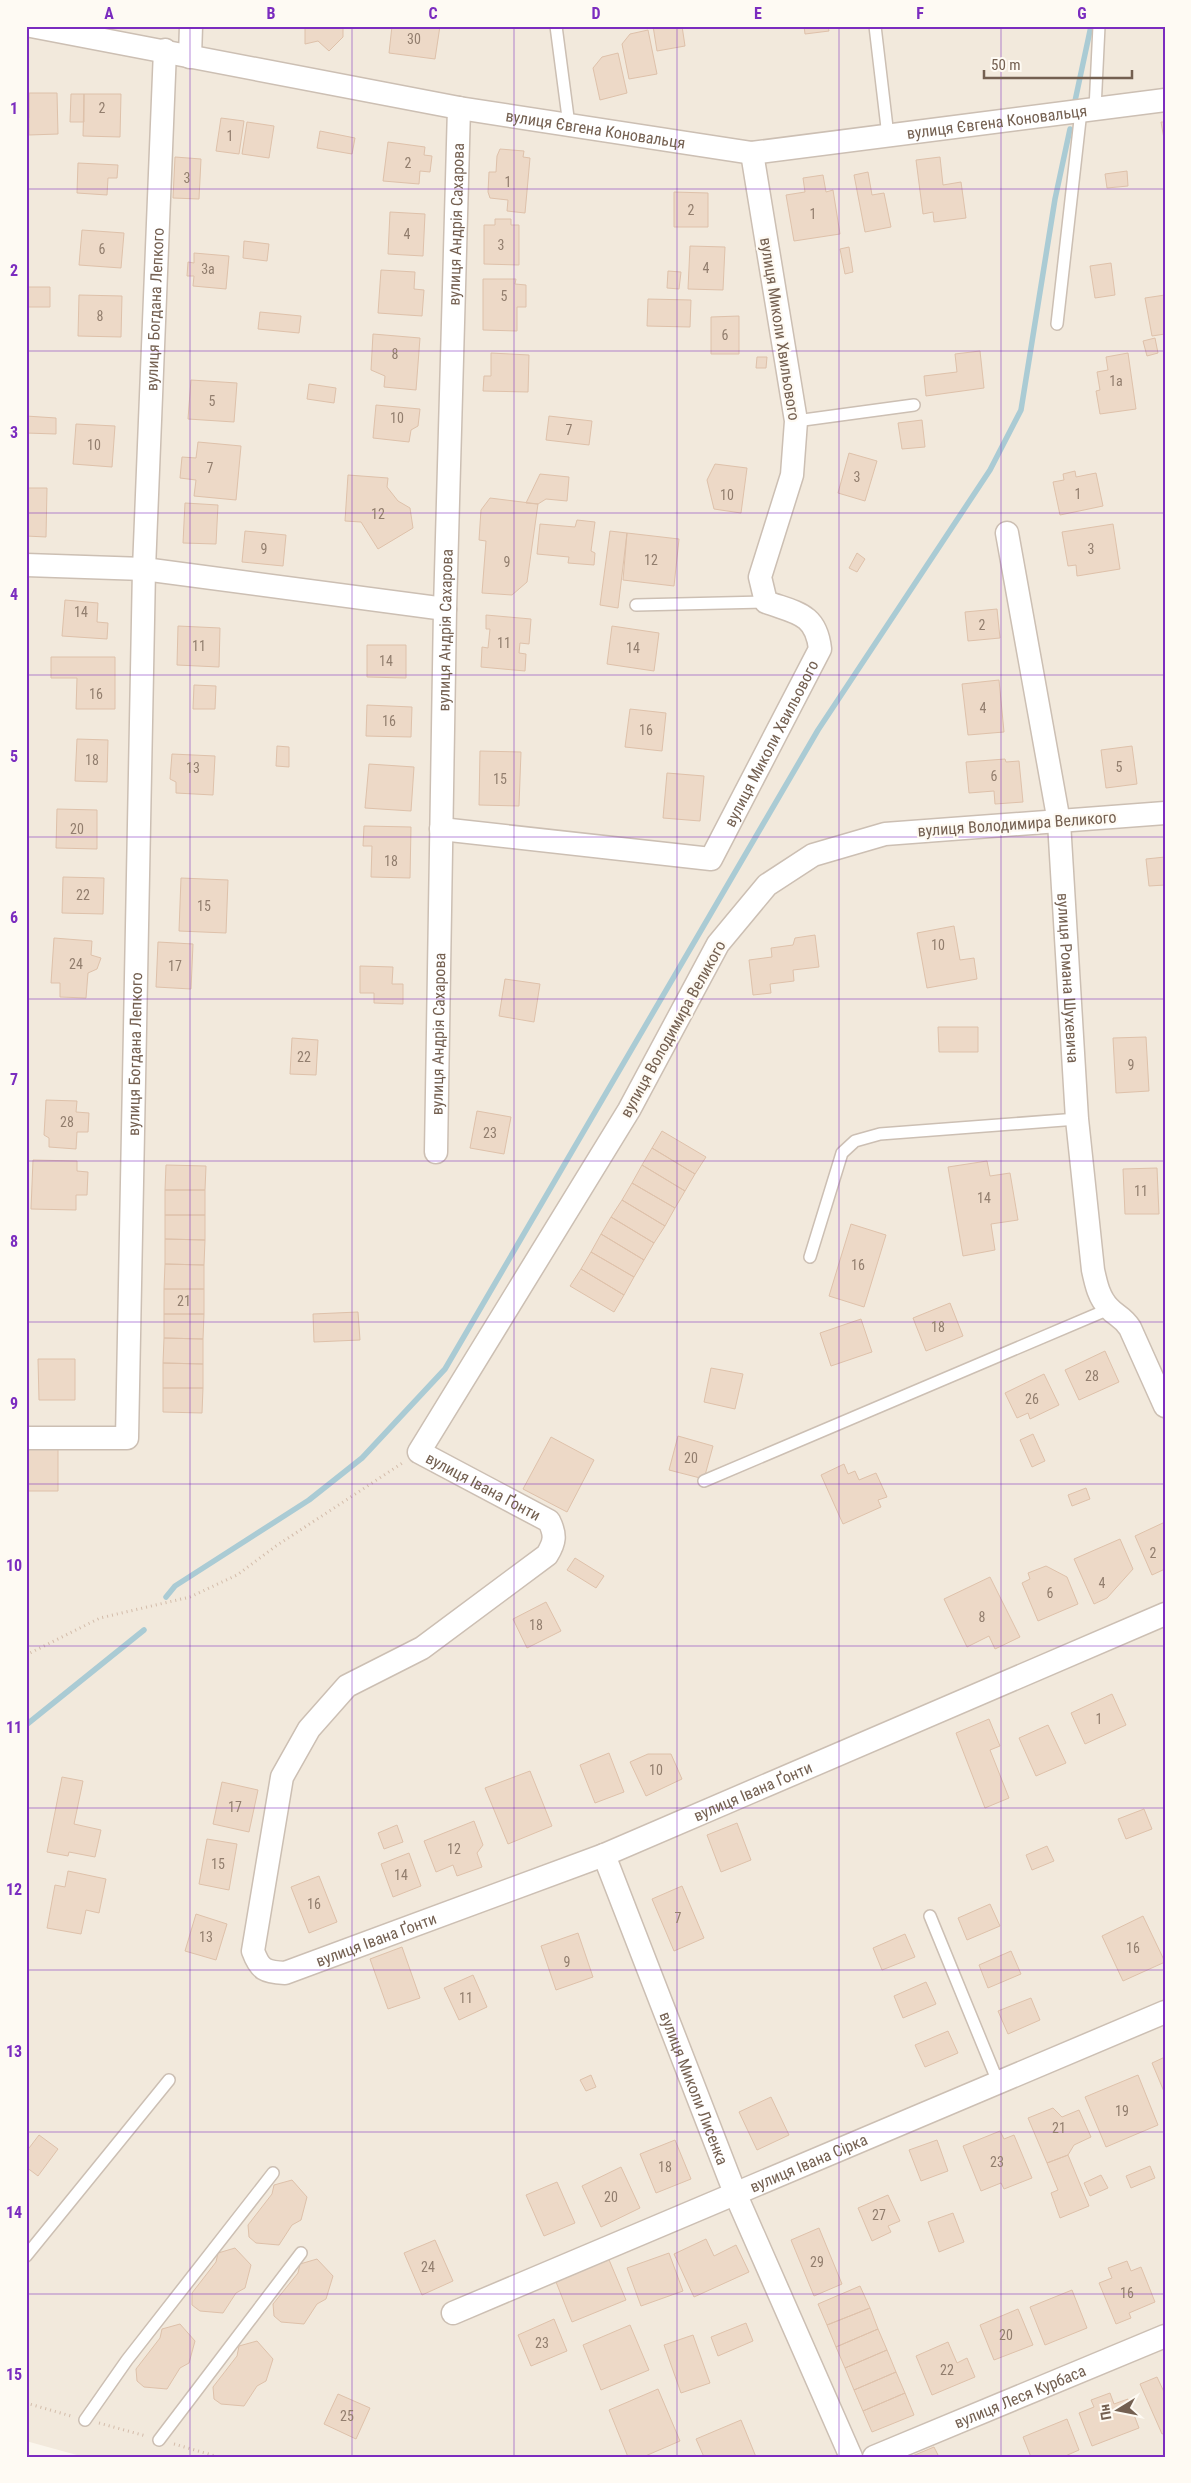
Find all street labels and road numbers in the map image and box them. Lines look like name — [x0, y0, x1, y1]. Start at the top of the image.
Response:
street label: вулиця Євгена Коновальця — [906, 101, 1088, 143]
street label: вулиця Євгена Коновальця — [504, 106, 687, 152]
street label: вулиця Андрія Сахарова — [444, 143, 468, 306]
street label: вулиця Богдана Лепкого — [142, 227, 167, 391]
street label: вулиця Миколи Хвильового — [756, 236, 804, 422]
street label: вулиця Андрія Сахарова — [434, 549, 456, 711]
street label: вулиця Миколи Хвильового — [720, 657, 822, 830]
street label: вулиця Володимира Великого — [917, 808, 1117, 840]
street label: вулиця Романа Шухевича — [1054, 892, 1083, 1064]
street label: вулиця Володимира Великого — [616, 937, 730, 1121]
street label: вулиця Андрія Сахарова — [427, 953, 449, 1115]
street label: вулиця Богдана Лепкого — [123, 972, 146, 1136]
street label: вулиця Івана Ґонти — [423, 1448, 544, 1524]
street label: вулиця Івана Ґонти — [691, 1757, 815, 1825]
street label: вулиця Івана Ґонти — [313, 1908, 439, 1970]
street label: вулиця Миколи Лисенка — [656, 2009, 733, 2167]
street label: вулиця Івана Сірка — [747, 2129, 870, 2196]
street label: вулиця Леся Курбаса — [951, 2361, 1088, 2432]

